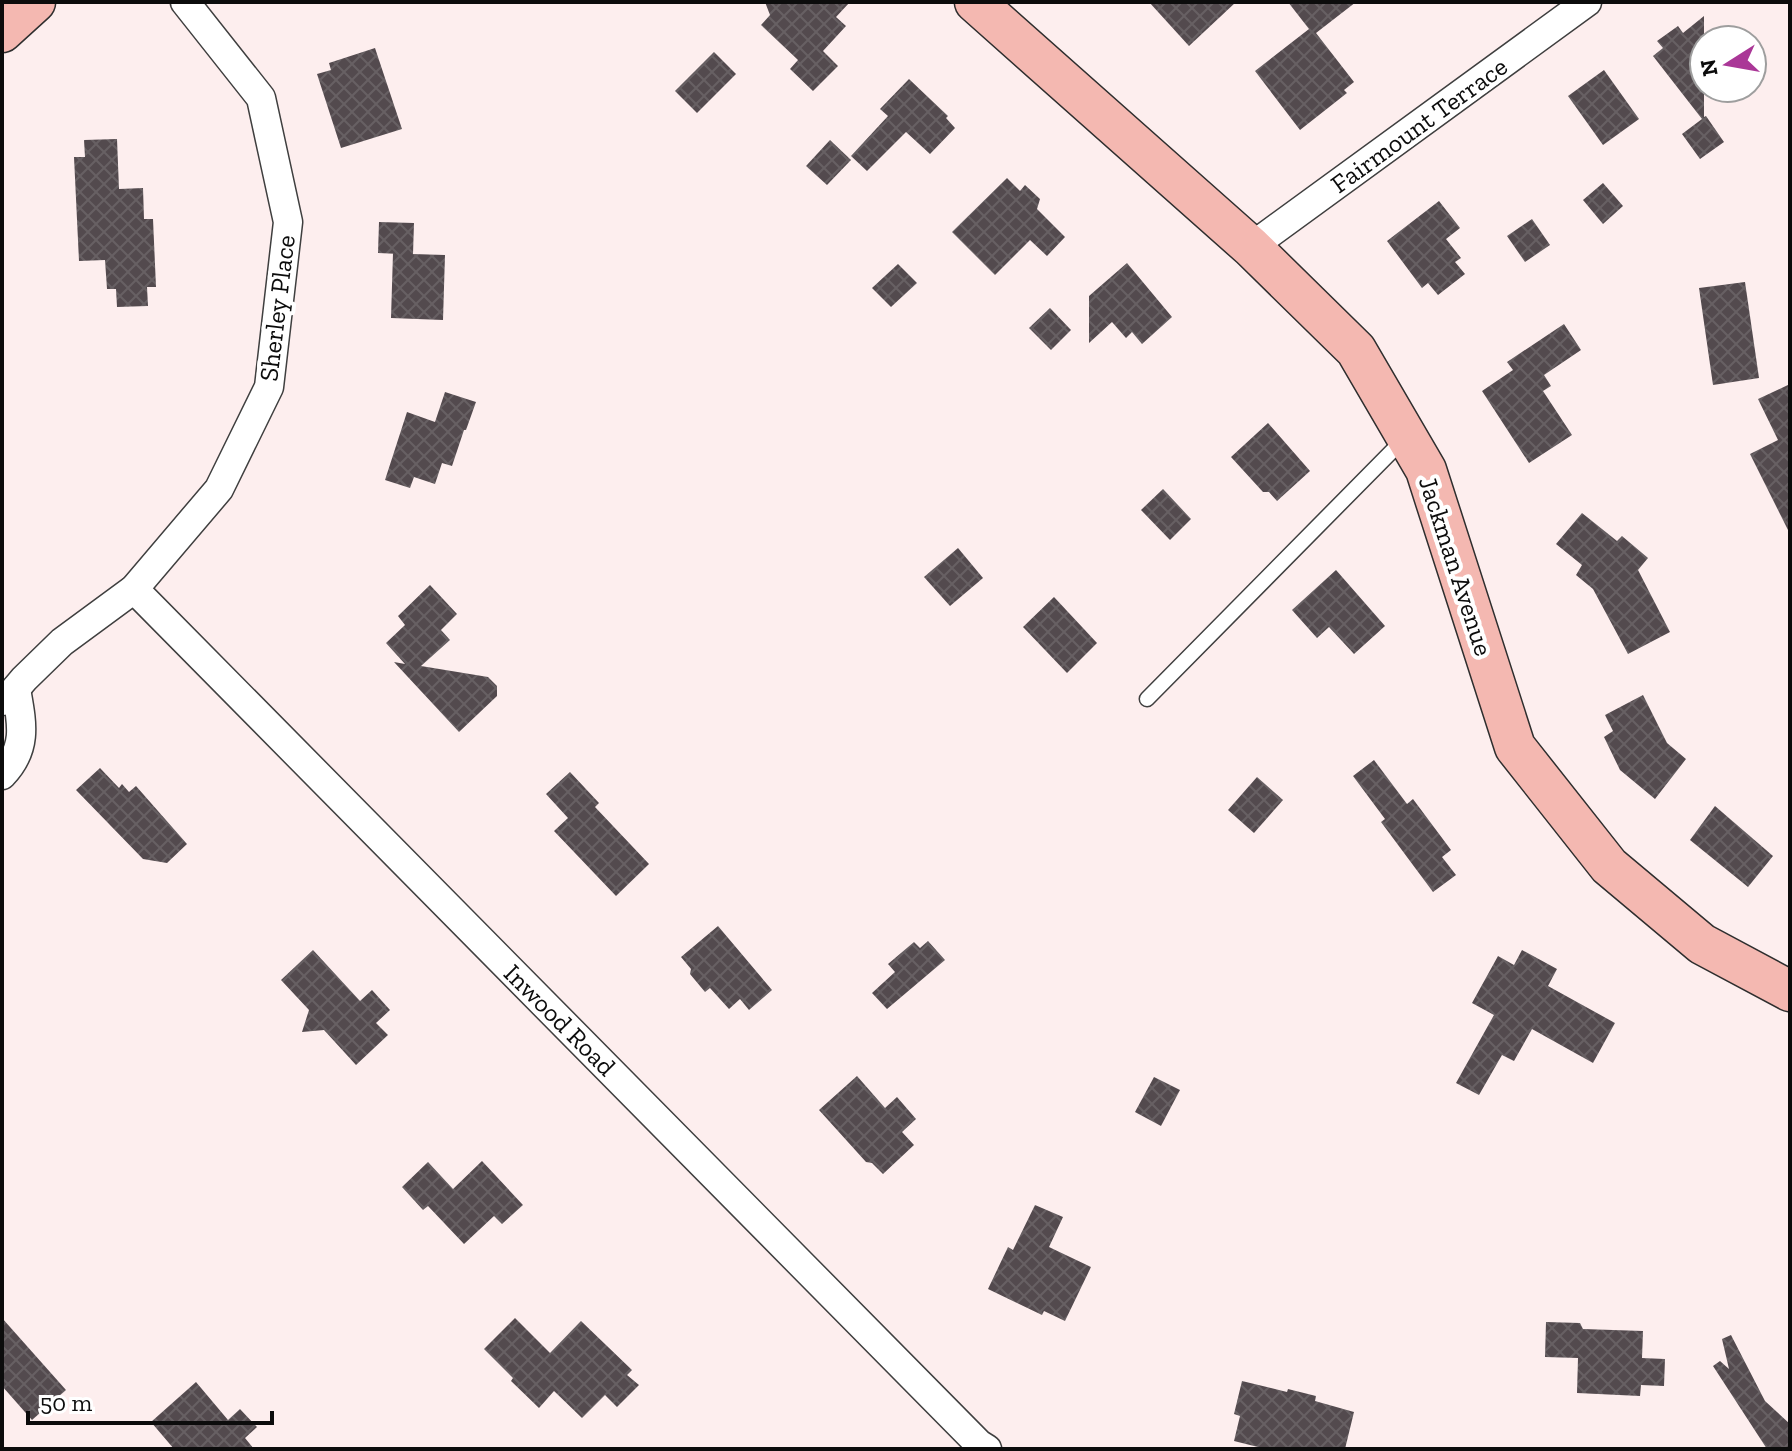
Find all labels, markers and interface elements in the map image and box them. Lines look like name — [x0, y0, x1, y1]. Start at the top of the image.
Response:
north arrow — [1688, 24, 1768, 104]
street label: Fairmount Terrace — [1324, 50, 1514, 200]
text: N — [1694, 57, 1724, 79]
street label: Sherley Place — [252, 233, 302, 383]
street label: Jackman Avenue — [1412, 472, 1500, 660]
street label: Inwood Road — [497, 957, 623, 1083]
scale bar — [28, 1375, 272, 1425]
text: 50 m — [40, 1388, 93, 1417]

